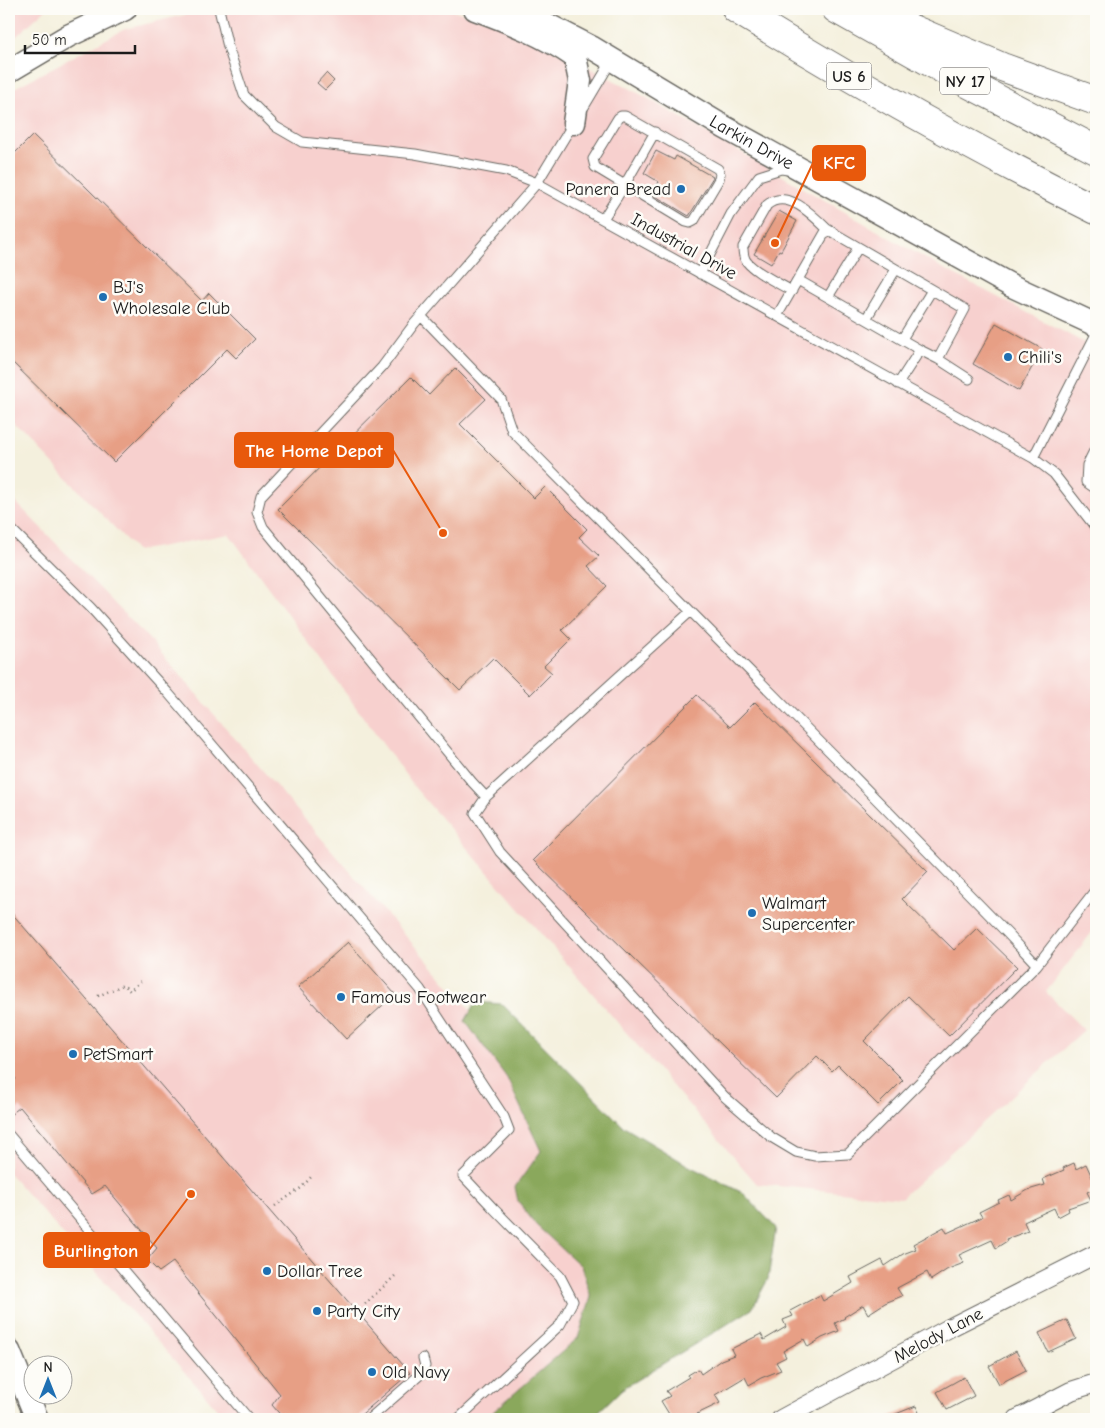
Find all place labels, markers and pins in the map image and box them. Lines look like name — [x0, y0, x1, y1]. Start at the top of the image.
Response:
callout: KFC — [813, 146, 865, 180]
place label: Panera Bread — [566, 179, 671, 200]
marker: Panera Bread — [675, 183, 687, 195]
place label: BJ's Wholesale Club — [113, 277, 230, 319]
marker: BJ's Wholesale Club — [97, 291, 109, 303]
place label: Chili's — [1018, 347, 1062, 368]
marker: Chili's — [1002, 351, 1014, 363]
callout: The Home Depot — [235, 433, 393, 467]
place label: Walmart Supercenter — [762, 893, 856, 935]
marker: Walmart Supercenter — [746, 907, 758, 919]
place label: Famous Footwear — [351, 987, 487, 1008]
marker: Famous Footwear — [335, 991, 347, 1003]
place label: PetSmart — [83, 1044, 154, 1065]
marker: PetSmart — [67, 1048, 79, 1060]
callout: Burlington — [44, 1233, 149, 1267]
place label: Dollar Tree — [277, 1261, 362, 1282]
marker: Dollar Tree — [261, 1265, 273, 1277]
place label: Party City — [327, 1301, 401, 1322]
marker: Party City — [311, 1305, 323, 1317]
place label: Old Navy — [382, 1362, 451, 1383]
marker: Old Navy — [366, 1366, 378, 1378]

